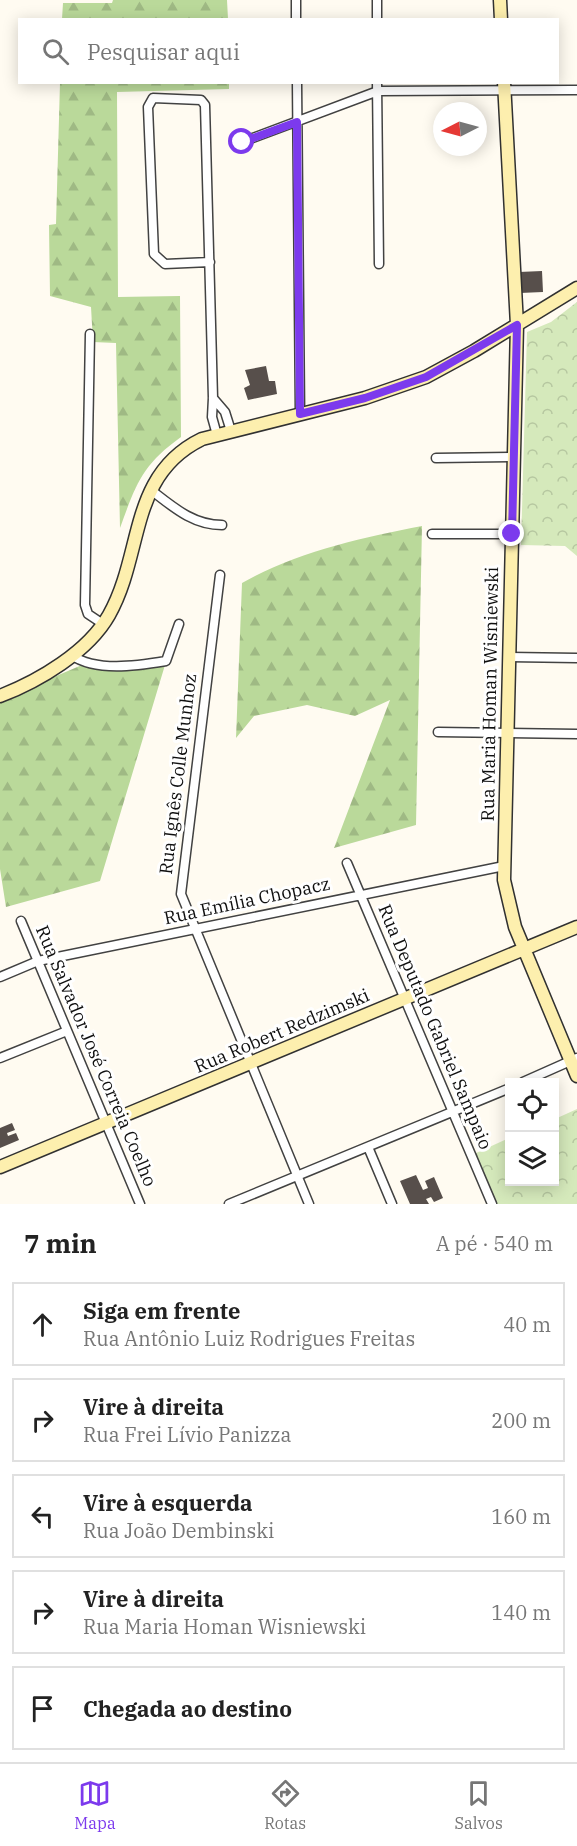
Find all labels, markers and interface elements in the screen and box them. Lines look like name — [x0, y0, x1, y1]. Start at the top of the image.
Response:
search box — [18, 18, 559, 84]
icon: search — [39, 35, 72, 68]
text: Pesquisar aqui — [87, 37, 240, 66]
north arrow — [433, 102, 487, 156]
route start — [228, 128, 254, 154]
route end — [498, 520, 524, 546]
street label: Rua Maria Homan Wisniewski — [476, 566, 503, 822]
street label: Rua Ignês Colle Munhoz — [154, 672, 201, 876]
street label: Rua Emília Chopacz — [162, 872, 332, 929]
street label: Rua Deputado Gabriel Sampaio — [373, 901, 498, 1153]
street label: Rua Salvador José Correia Coelho — [31, 922, 162, 1190]
street label: Rua Robert Redzimski — [191, 983, 373, 1078]
map controls — [505, 1078, 559, 1186]
button: locate — [505, 1078, 559, 1132]
button: layers — [505, 1132, 559, 1186]
text: 7 min — [24, 1226, 97, 1260]
text: A pé · 540 m — [436, 1230, 553, 1257]
text: Siga em frente — [83, 1296, 240, 1325]
icon: ahead — [26, 1308, 59, 1341]
text: 40 m — [503, 1311, 551, 1338]
text: Rua Antônio Luiz Rodrigues Freitas — [83, 1325, 415, 1352]
text: Vire à direita — [83, 1392, 224, 1421]
icon: right — [26, 1404, 59, 1437]
text: 200 m — [491, 1407, 551, 1434]
text: Rua Frei Lívio Panizza — [83, 1421, 291, 1448]
text: Vire à esquerda — [83, 1488, 253, 1517]
icon: left — [26, 1500, 59, 1533]
text: 160 m — [491, 1503, 551, 1530]
text: Rua João Dembinski — [83, 1517, 274, 1544]
text: Vire à direita — [83, 1584, 224, 1613]
icon: right — [26, 1596, 59, 1629]
text: 140 m — [491, 1599, 551, 1626]
text: Rua Maria Homan Wisniewski — [83, 1613, 366, 1640]
icon: arrive — [26, 1692, 59, 1725]
text: Chegada ao destino — [83, 1694, 292, 1723]
tab: Mapa — [74, 1777, 116, 1833]
tab: Rotas — [264, 1777, 306, 1833]
tab: Salvos — [455, 1777, 503, 1833]

